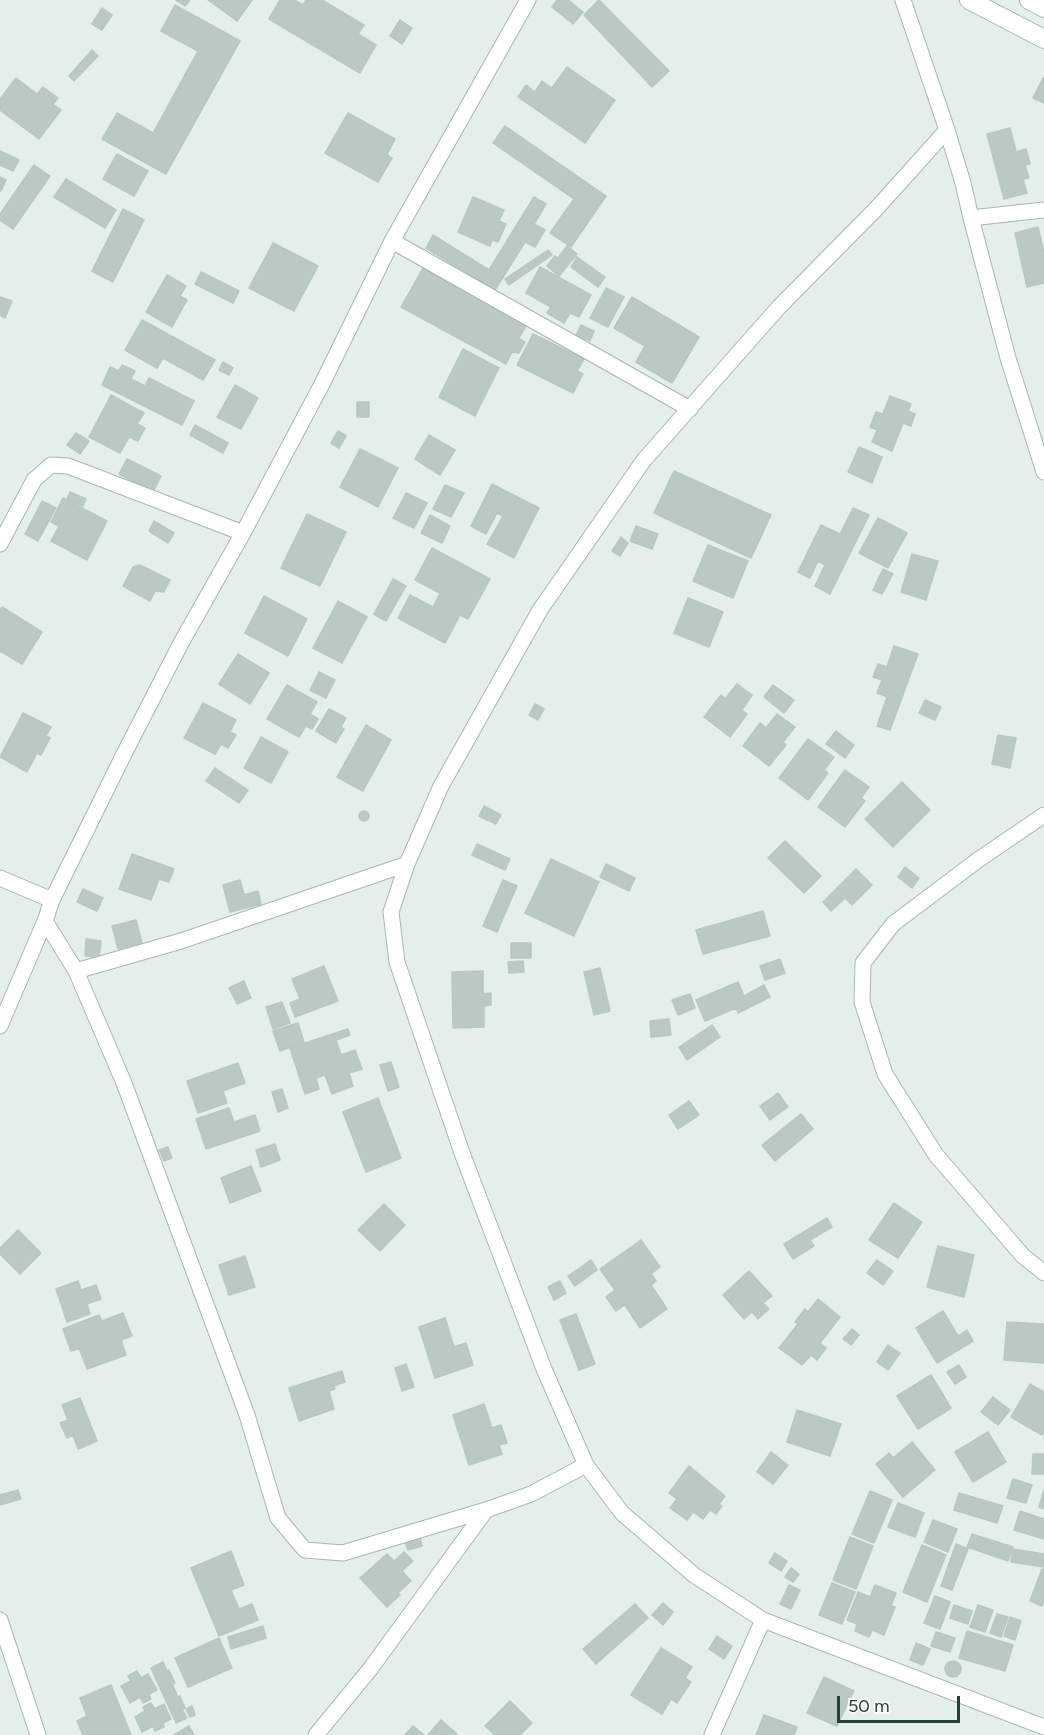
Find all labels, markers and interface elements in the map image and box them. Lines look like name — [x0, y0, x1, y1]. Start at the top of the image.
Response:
scale bar — [840, 1684, 963, 1722]
text: 50 m — [848, 1695, 890, 1717]

